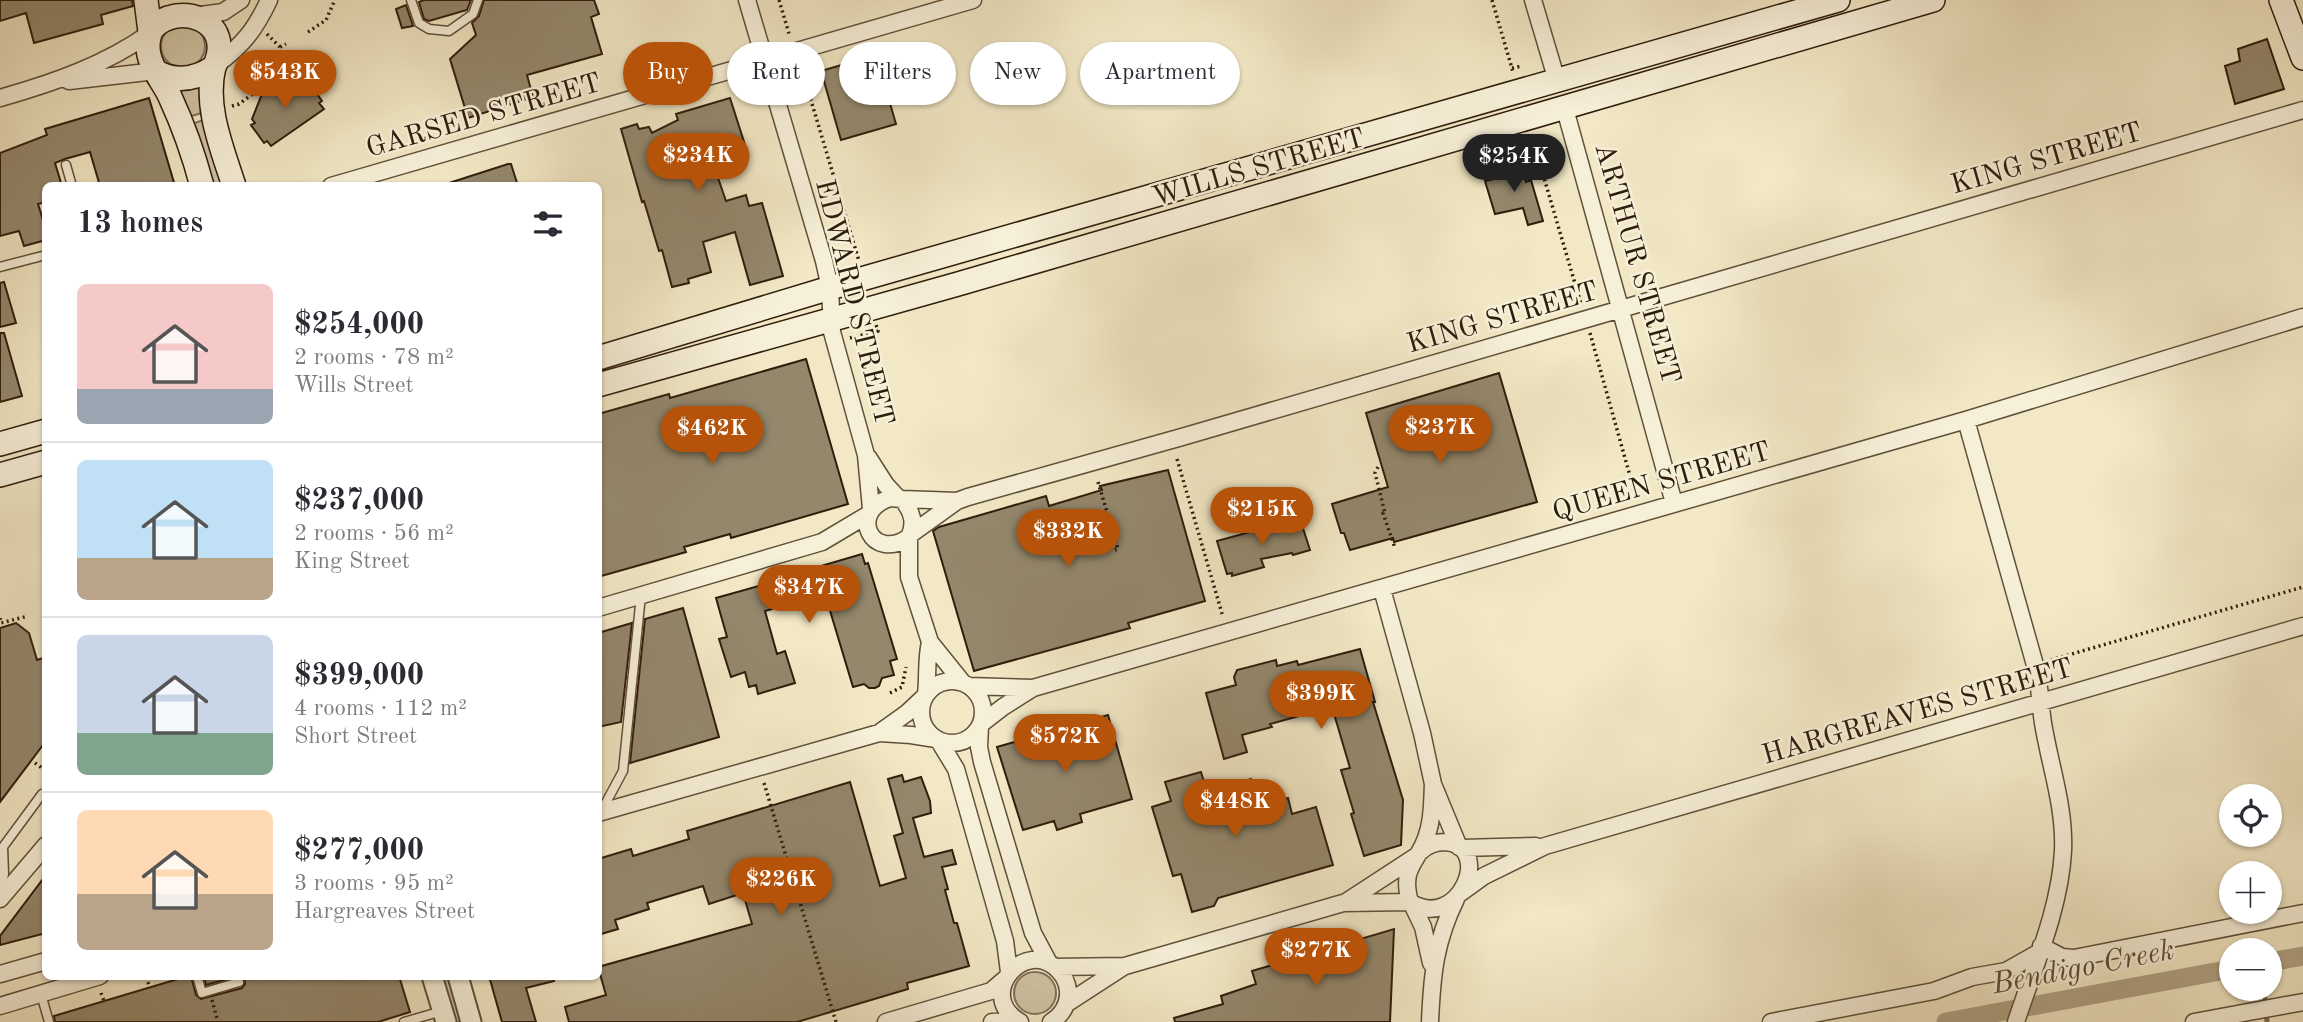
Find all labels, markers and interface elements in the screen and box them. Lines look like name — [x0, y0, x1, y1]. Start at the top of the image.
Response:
chip: Buy — [623, 42, 713, 105]
chip: Rent — [727, 42, 825, 105]
chip: Filters — [839, 42, 956, 105]
chip: New — [970, 42, 1066, 105]
chip: Apartment — [1080, 42, 1240, 105]
pin: $543K — [236, 50, 334, 110]
text: $543K — [249, 61, 321, 84]
street label: GARSED STREET — [363, 70, 605, 164]
street label: KING STREET — [1948, 119, 2146, 201]
street label: WILLS STREET — [1149, 125, 1368, 213]
pin: $234K — [649, 134, 747, 193]
pin: $254K — [1465, 134, 1563, 194]
street label: ARTHUR STREET — [1588, 140, 1684, 387]
text: $234K — [662, 144, 734, 167]
text: $254K — [1478, 145, 1550, 168]
street label: EDWARD STREET — [809, 177, 897, 429]
icon: filters — [529, 205, 567, 243]
text: 13 homes — [77, 209, 203, 239]
street label: KING STREET — [1404, 278, 1602, 360]
text: $254,000 — [294, 310, 424, 340]
icon: home — [133, 312, 217, 396]
text: 2 rooms · 78 m² — [294, 346, 454, 369]
text: Wills Street — [294, 374, 414, 397]
pin: $462K — [663, 406, 761, 466]
pin: $237K — [1391, 406, 1489, 465]
text: $237K — [1404, 416, 1476, 439]
text: $462K — [676, 417, 748, 440]
street label: QUEEN STREET — [1550, 438, 1774, 527]
text: $237,000 — [294, 486, 424, 516]
icon: home — [133, 488, 217, 572]
pin: $215K — [1213, 488, 1311, 547]
text: $215K — [1226, 498, 1298, 521]
pin: $332K — [1019, 510, 1117, 569]
text: $332K — [1032, 520, 1104, 543]
text: 2 rooms · 56 m² — [294, 522, 454, 545]
text: King Street — [294, 550, 410, 573]
pin: $347K — [760, 566, 858, 625]
text: $347K — [773, 576, 845, 599]
street label: HARGREAVES STREET — [1759, 655, 2076, 771]
text: $399,000 — [294, 661, 424, 691]
icon: home — [133, 663, 217, 747]
pin: $399K — [1272, 672, 1370, 731]
text: $399K — [1285, 682, 1357, 705]
text: 4 rooms · 112 m² — [294, 697, 467, 720]
pin: $572K — [1016, 714, 1114, 774]
text: Short Street — [294, 725, 417, 748]
text: $572K — [1029, 725, 1101, 748]
pin: $448K — [1186, 780, 1284, 839]
map controls — [2219, 784, 2282, 1001]
button: locate — [2219, 784, 2282, 847]
text: $448K — [1199, 790, 1271, 813]
text: $277,000 — [294, 836, 424, 866]
icon: home — [133, 838, 217, 922]
pin: $226K — [732, 858, 830, 917]
button: + — [2219, 861, 2282, 924]
text: $226K — [745, 868, 817, 891]
text: 3 rooms · 95 m² — [294, 872, 454, 895]
text: Hargreaves Street — [294, 900, 475, 923]
pin: $277K — [1267, 928, 1365, 988]
water label: Bendigo Creek — [1989, 936, 2177, 1001]
button: − — [2219, 938, 2282, 1001]
text: $277K — [1280, 939, 1352, 962]

